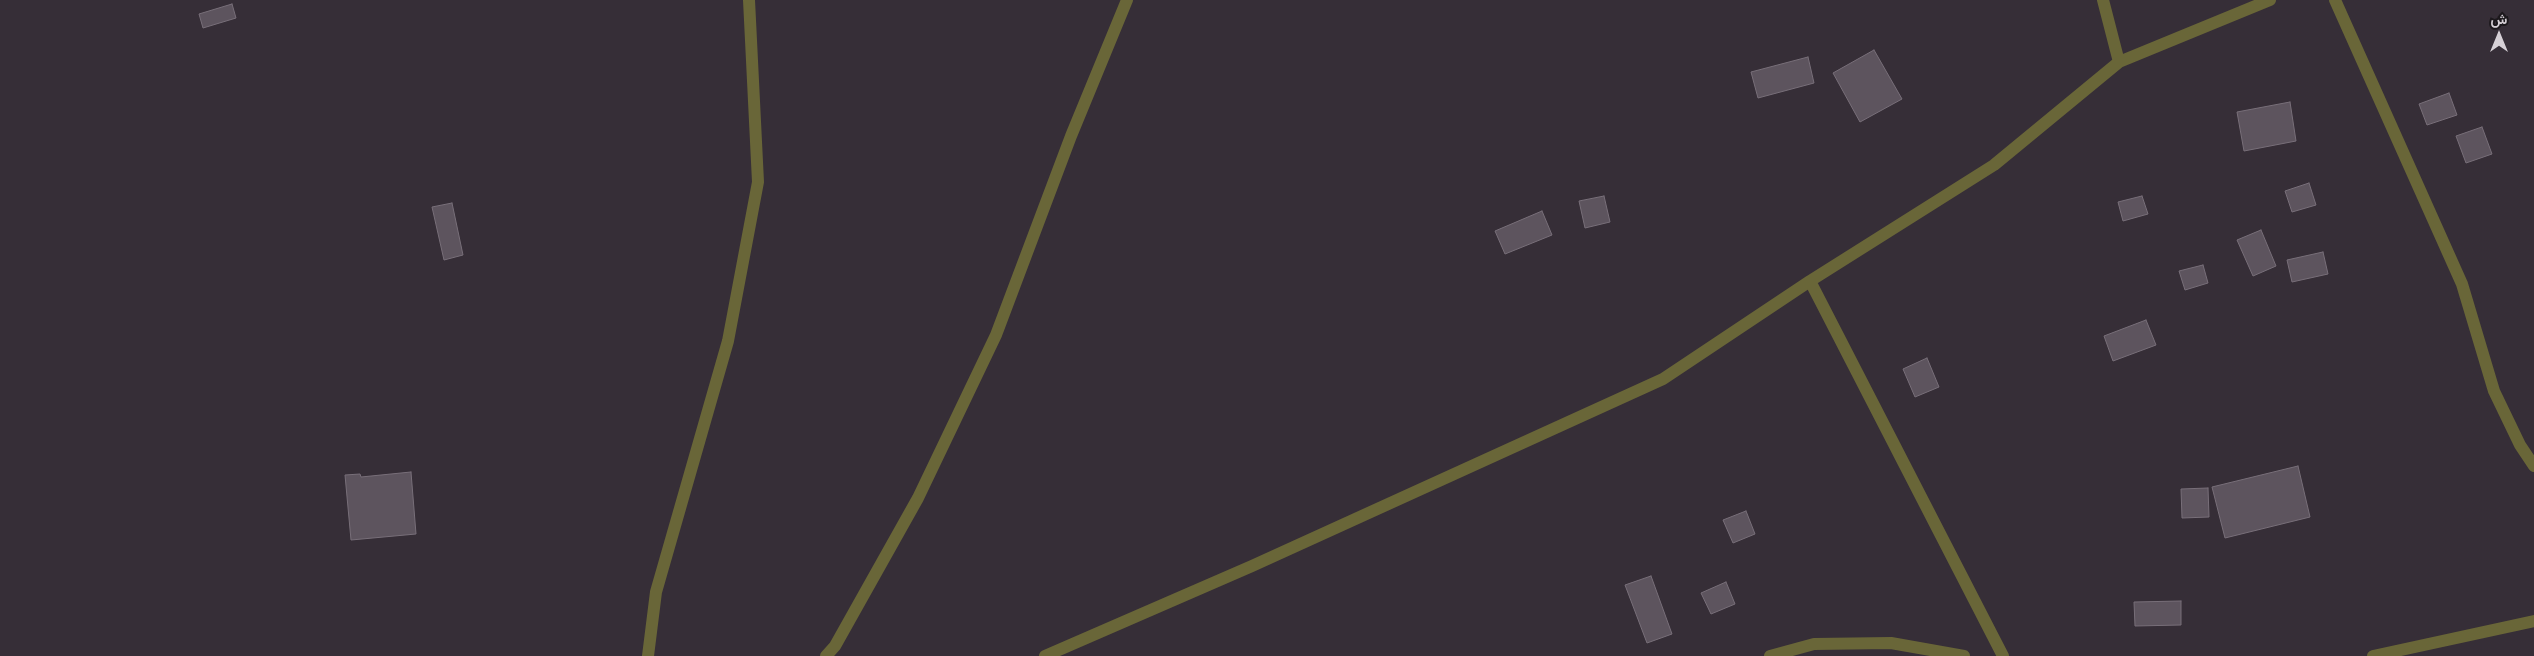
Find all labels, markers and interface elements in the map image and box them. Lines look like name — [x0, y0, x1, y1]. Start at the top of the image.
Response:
north arrow — [2474, 10, 2524, 60]
text: ش — [2491, 11, 2507, 28]

